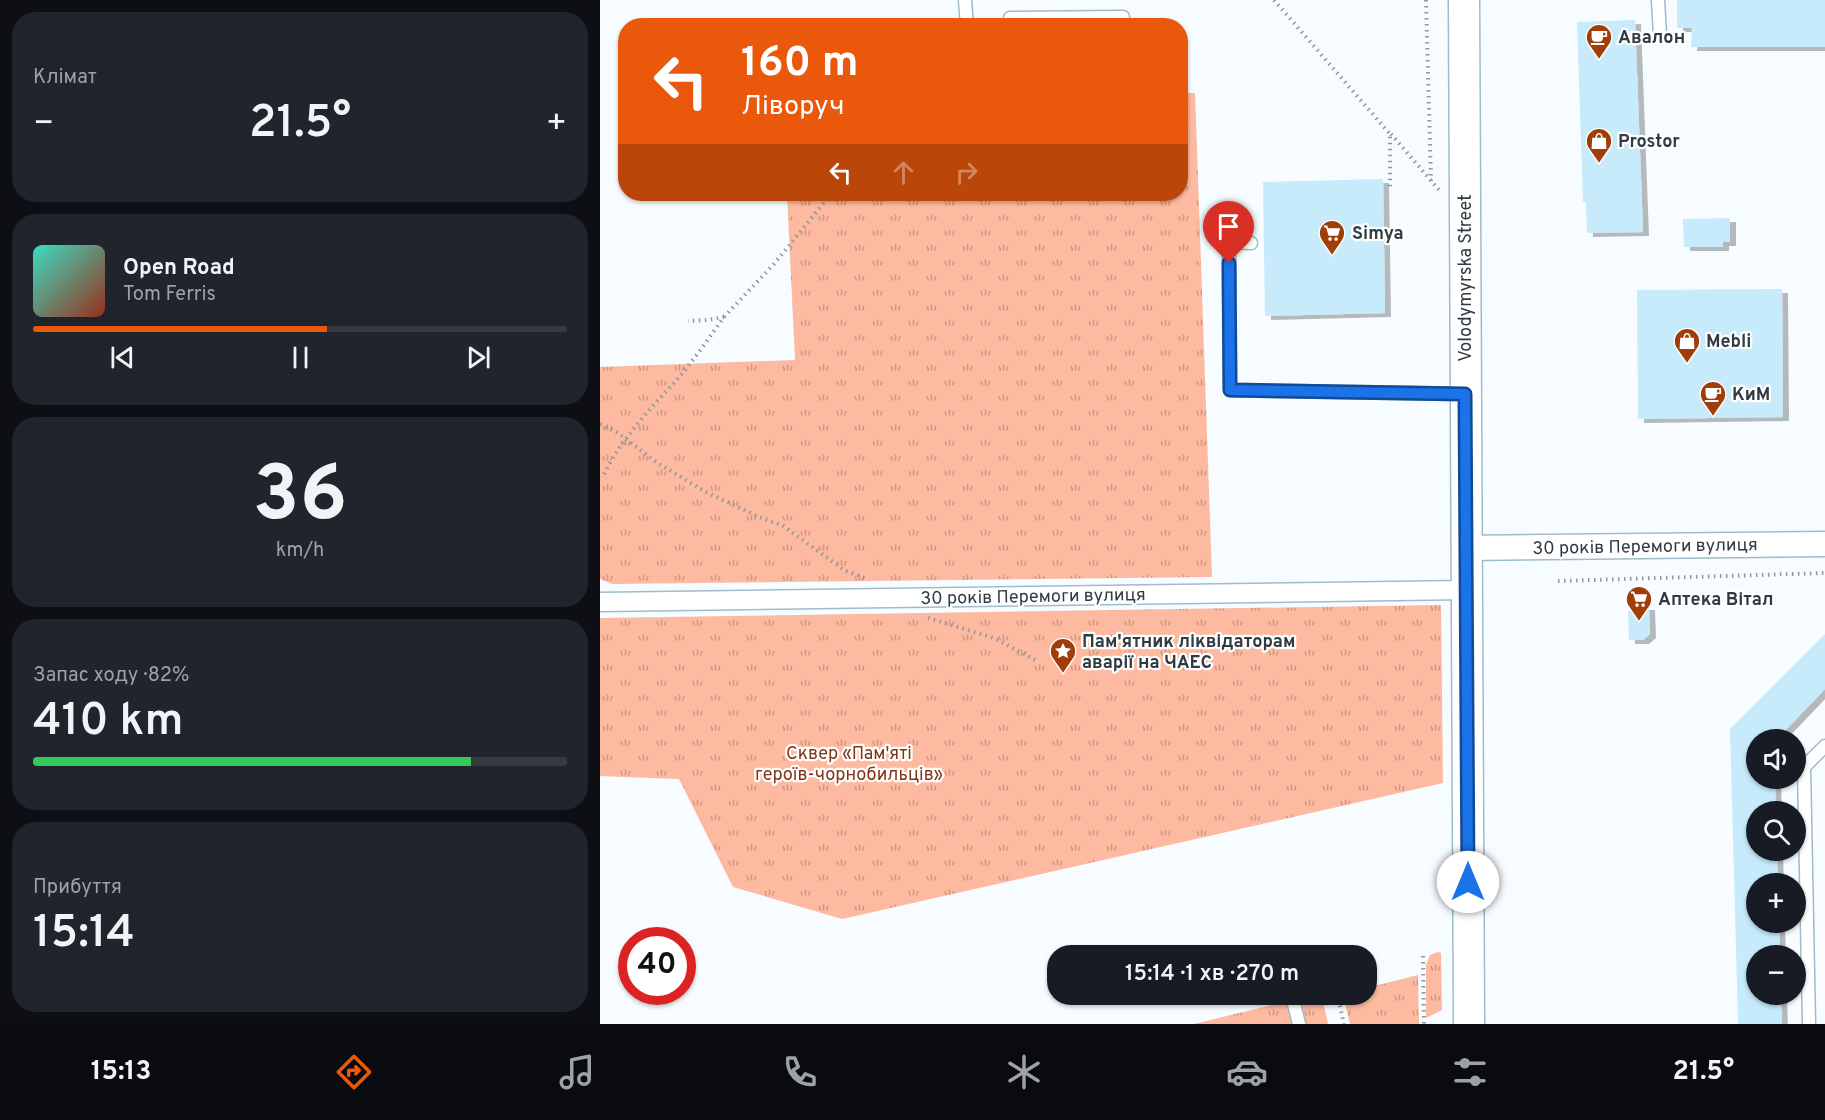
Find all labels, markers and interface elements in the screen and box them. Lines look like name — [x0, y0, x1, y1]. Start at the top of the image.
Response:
cafe icon: Авалон — [1584, 22, 1614, 60]
place label: Авалон — [1618, 27, 1685, 50]
text: 160 m — [741, 38, 859, 91]
icon: left — [642, 42, 720, 120]
text: Клімат — [33, 65, 97, 91]
text: Ліворуч — [741, 90, 845, 124]
text: 21.5° — [249, 96, 351, 153]
text: − — [33, 104, 54, 146]
text: + — [546, 104, 567, 146]
shop icon: Prostor — [1584, 126, 1614, 164]
place label: Prostor — [1618, 131, 1680, 154]
icon: left — [824, 156, 857, 189]
icon: ahead — [887, 156, 920, 189]
icon: right — [950, 156, 983, 189]
street label: Volodymyrska Street — [1455, 194, 1478, 362]
pin — [1203, 201, 1254, 263]
icon: arrive — [1212, 210, 1245, 243]
supermarket icon: Simya — [1317, 218, 1347, 256]
place label: Simya — [1352, 223, 1404, 246]
text: Open Road — [123, 255, 235, 282]
text: Tom Ferris — [123, 282, 216, 308]
shop icon: Mebli — [1672, 326, 1702, 364]
place label: Mebli — [1706, 331, 1751, 354]
icon: previous — [106, 341, 139, 374]
icon: pause — [284, 341, 317, 374]
icon: next — [462, 341, 495, 374]
cafe icon: КиМ — [1698, 379, 1728, 417]
place label: КиМ — [1732, 384, 1770, 407]
text: 36 — [253, 449, 347, 548]
street label: 30 років Перемоги вулиця — [1532, 534, 1758, 561]
text: km/h — [276, 538, 324, 564]
street label: 30 років Перемоги вулиця — [920, 584, 1146, 611]
supermarket icon: Аптека Вітал — [1624, 584, 1654, 622]
place label: Аптека Вітал — [1658, 589, 1773, 612]
place label: Пам'ятник ліквідаторам аварії на ЧАЕС — [1082, 631, 1295, 675]
place icon: Пам'ятник ліквідаторам аварії на ЧАЕС — [1048, 636, 1078, 674]
text: Запас ходу · 82% — [33, 663, 189, 689]
text: 410 km — [33, 694, 183, 751]
map controls — [1746, 729, 1806, 1005]
button: sound — [1746, 729, 1806, 789]
park label: Сквер «Пам'яті героїв-чорнобильців» — [755, 743, 943, 787]
button: search — [1746, 801, 1806, 861]
position arrow — [1436, 850, 1500, 914]
button: + — [1746, 873, 1806, 933]
text: Прибуття — [33, 875, 122, 901]
text: 15:14 — [33, 906, 135, 963]
speed limit sign: 40 — [618, 927, 696, 1005]
button: − — [1746, 945, 1806, 1005]
text: 15:14 · 1 хв · 270 m — [1125, 961, 1299, 988]
icon: directions — [333, 1051, 375, 1093]
icon: music — [556, 1051, 598, 1093]
icon: phone — [779, 1051, 821, 1093]
icon: climate — [1003, 1051, 1045, 1093]
icon: car — [1226, 1051, 1268, 1093]
icon: filters — [1449, 1051, 1491, 1093]
text: 15:13 — [91, 1055, 152, 1089]
text: 21.5° — [1673, 1055, 1734, 1089]

